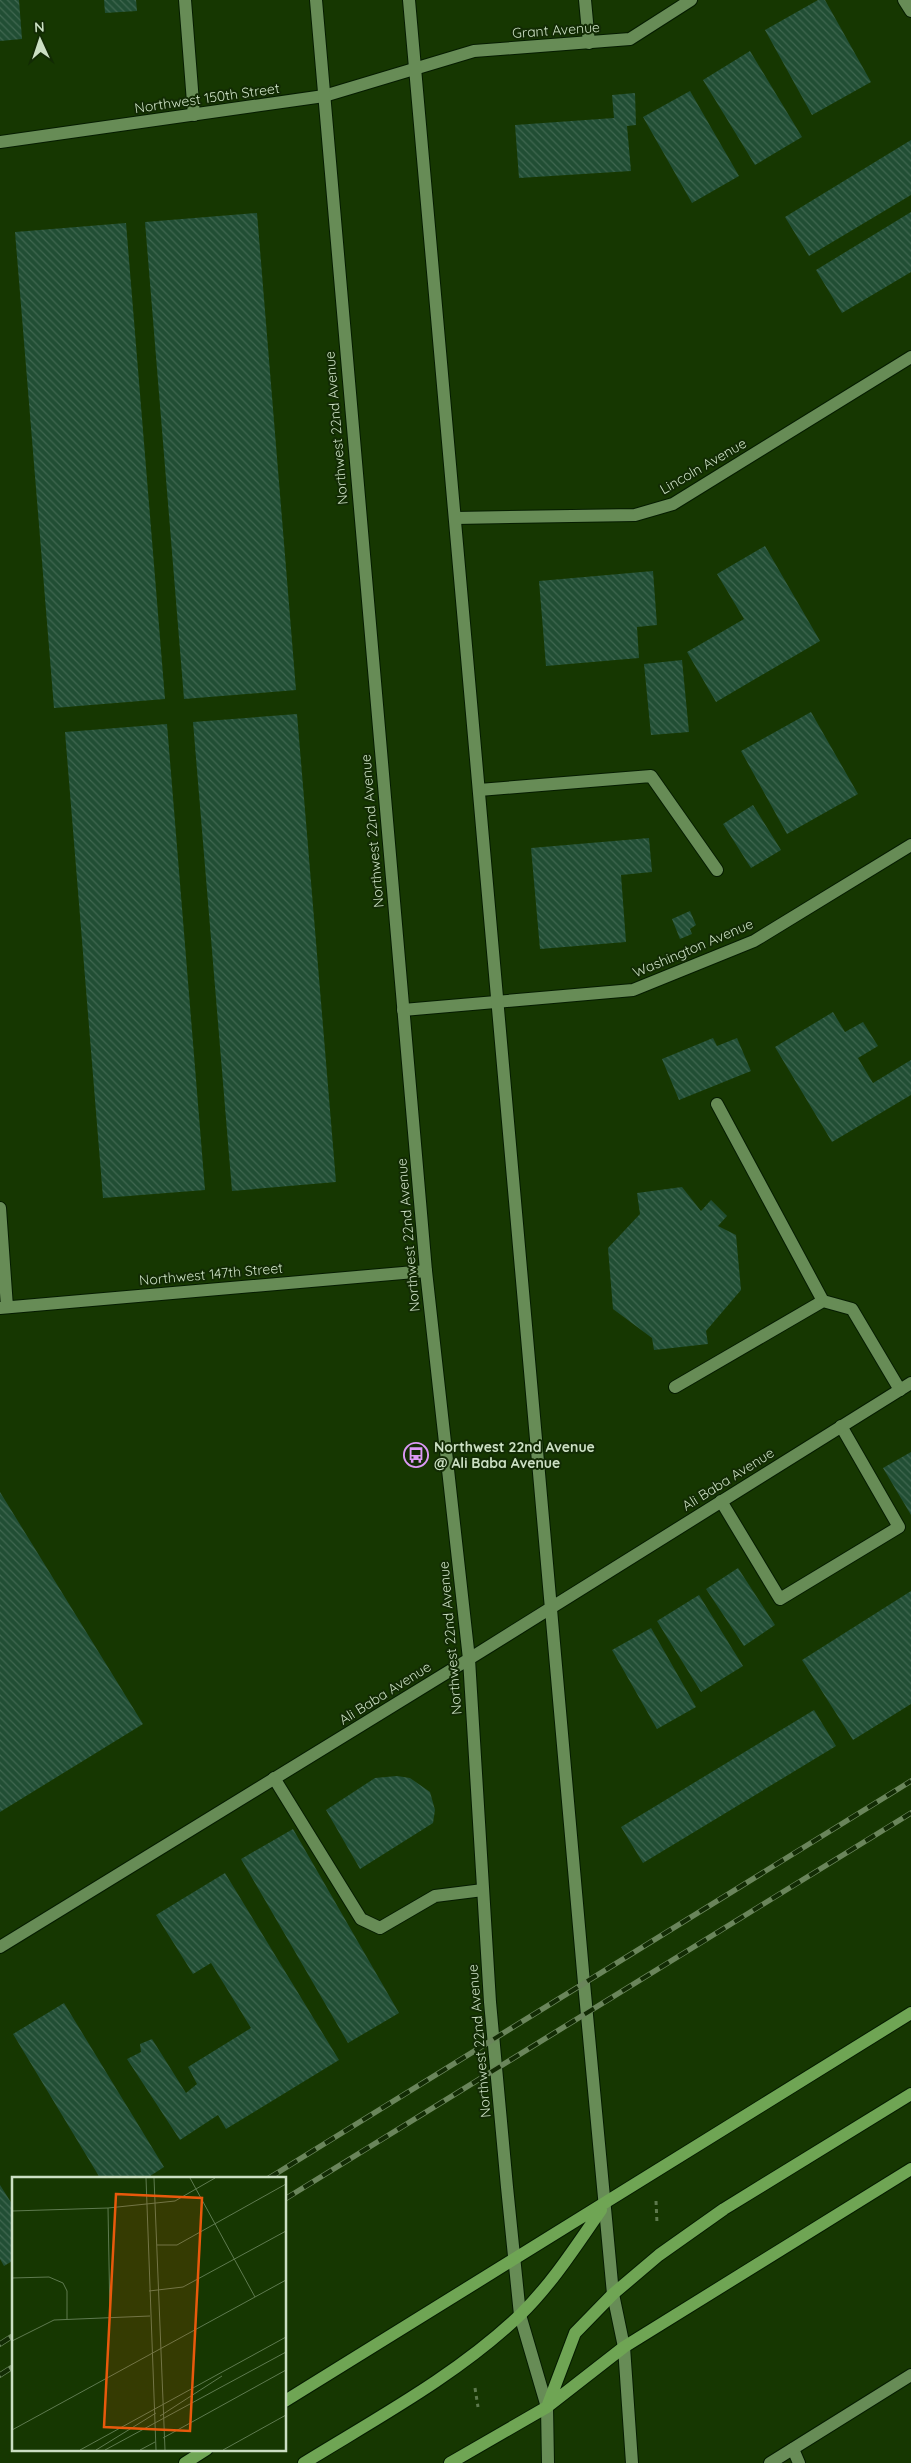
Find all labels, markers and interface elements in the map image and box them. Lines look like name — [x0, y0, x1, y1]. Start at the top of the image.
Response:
north arrow — [15, 15, 65, 65]
text: N — [34, 18, 45, 36]
street label: Grant Avenue — [511, 18, 601, 42]
street label: Northwest 150th Street — [133, 79, 281, 117]
street label: Northwest 22nd Avenue — [320, 350, 352, 506]
street label: Lincoln Avenue — [656, 434, 750, 498]
street label: Northwest 22nd Avenue — [356, 753, 388, 909]
street label: Washington Avenue — [630, 914, 756, 982]
street label: Northwest 22nd Avenue — [392, 1157, 424, 1313]
street label: Northwest 147th Street — [138, 1259, 284, 1289]
place label: Northwest 22nd Avenue @ Ali Baba Avenue — [434, 1438, 595, 1472]
bus stop icon: Northwest 22nd Avenue @ Ali Baba Avenue — [403, 1442, 429, 1468]
street label: Ali Baba Avenue — [679, 1443, 778, 1515]
street label: Northwest 22nd Avenue — [434, 1560, 466, 1716]
street label: Ali Baba Avenue — [336, 1657, 435, 1729]
street label: Northwest 22nd Avenue — [463, 1963, 495, 2119]
inset map — [12, 2177, 286, 2450]

